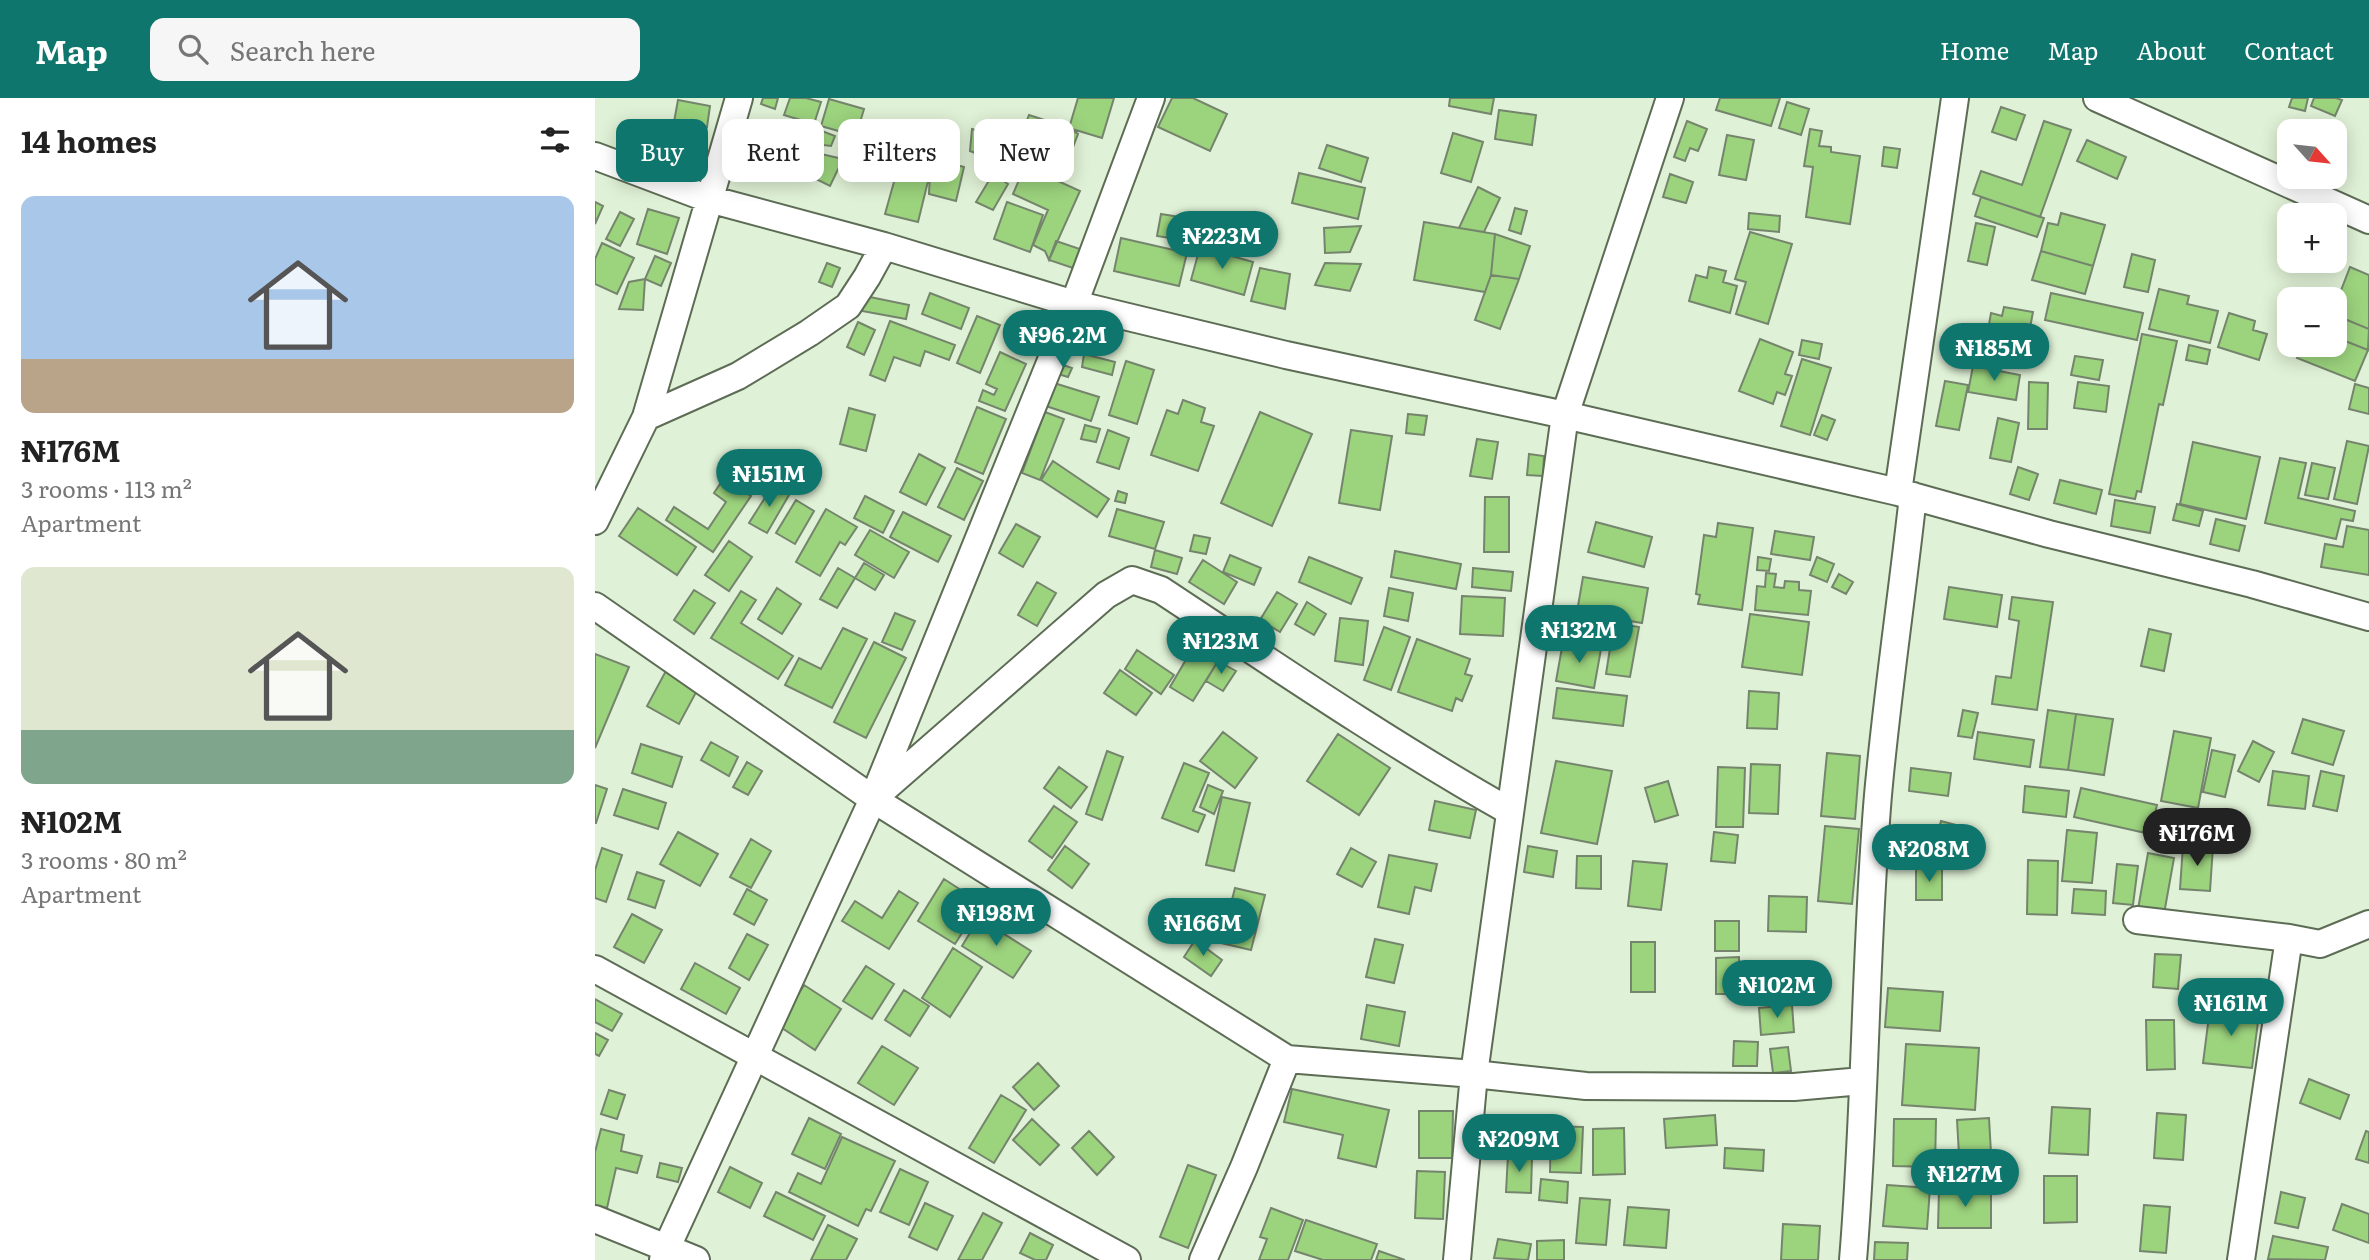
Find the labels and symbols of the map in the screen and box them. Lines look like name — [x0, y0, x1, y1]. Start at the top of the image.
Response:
north arrow — [2277, 119, 2347, 189]
pin: ₦223M — [1173, 212, 1271, 271]
pin: ₦96.2M — [1006, 310, 1120, 370]
pin: ₦185M — [1945, 324, 2043, 383]
pin: ₦151M — [720, 450, 818, 509]
pin: ₦132M — [1530, 606, 1628, 665]
pin: ₦123M — [1172, 616, 1270, 676]
pin: ₦176M — [2148, 808, 2246, 868]
pin: ₦208M — [1880, 824, 1978, 884]
pin: ₦198M — [947, 888, 1045, 948]
pin: ₦166M — [1154, 898, 1252, 958]
pin: ₦102M — [1728, 960, 1826, 1020]
pin: ₦161M — [2182, 978, 2280, 1038]
pin: ₦209M — [1470, 1114, 1568, 1174]
pin: ₦127M — [1916, 1150, 2014, 1209]

